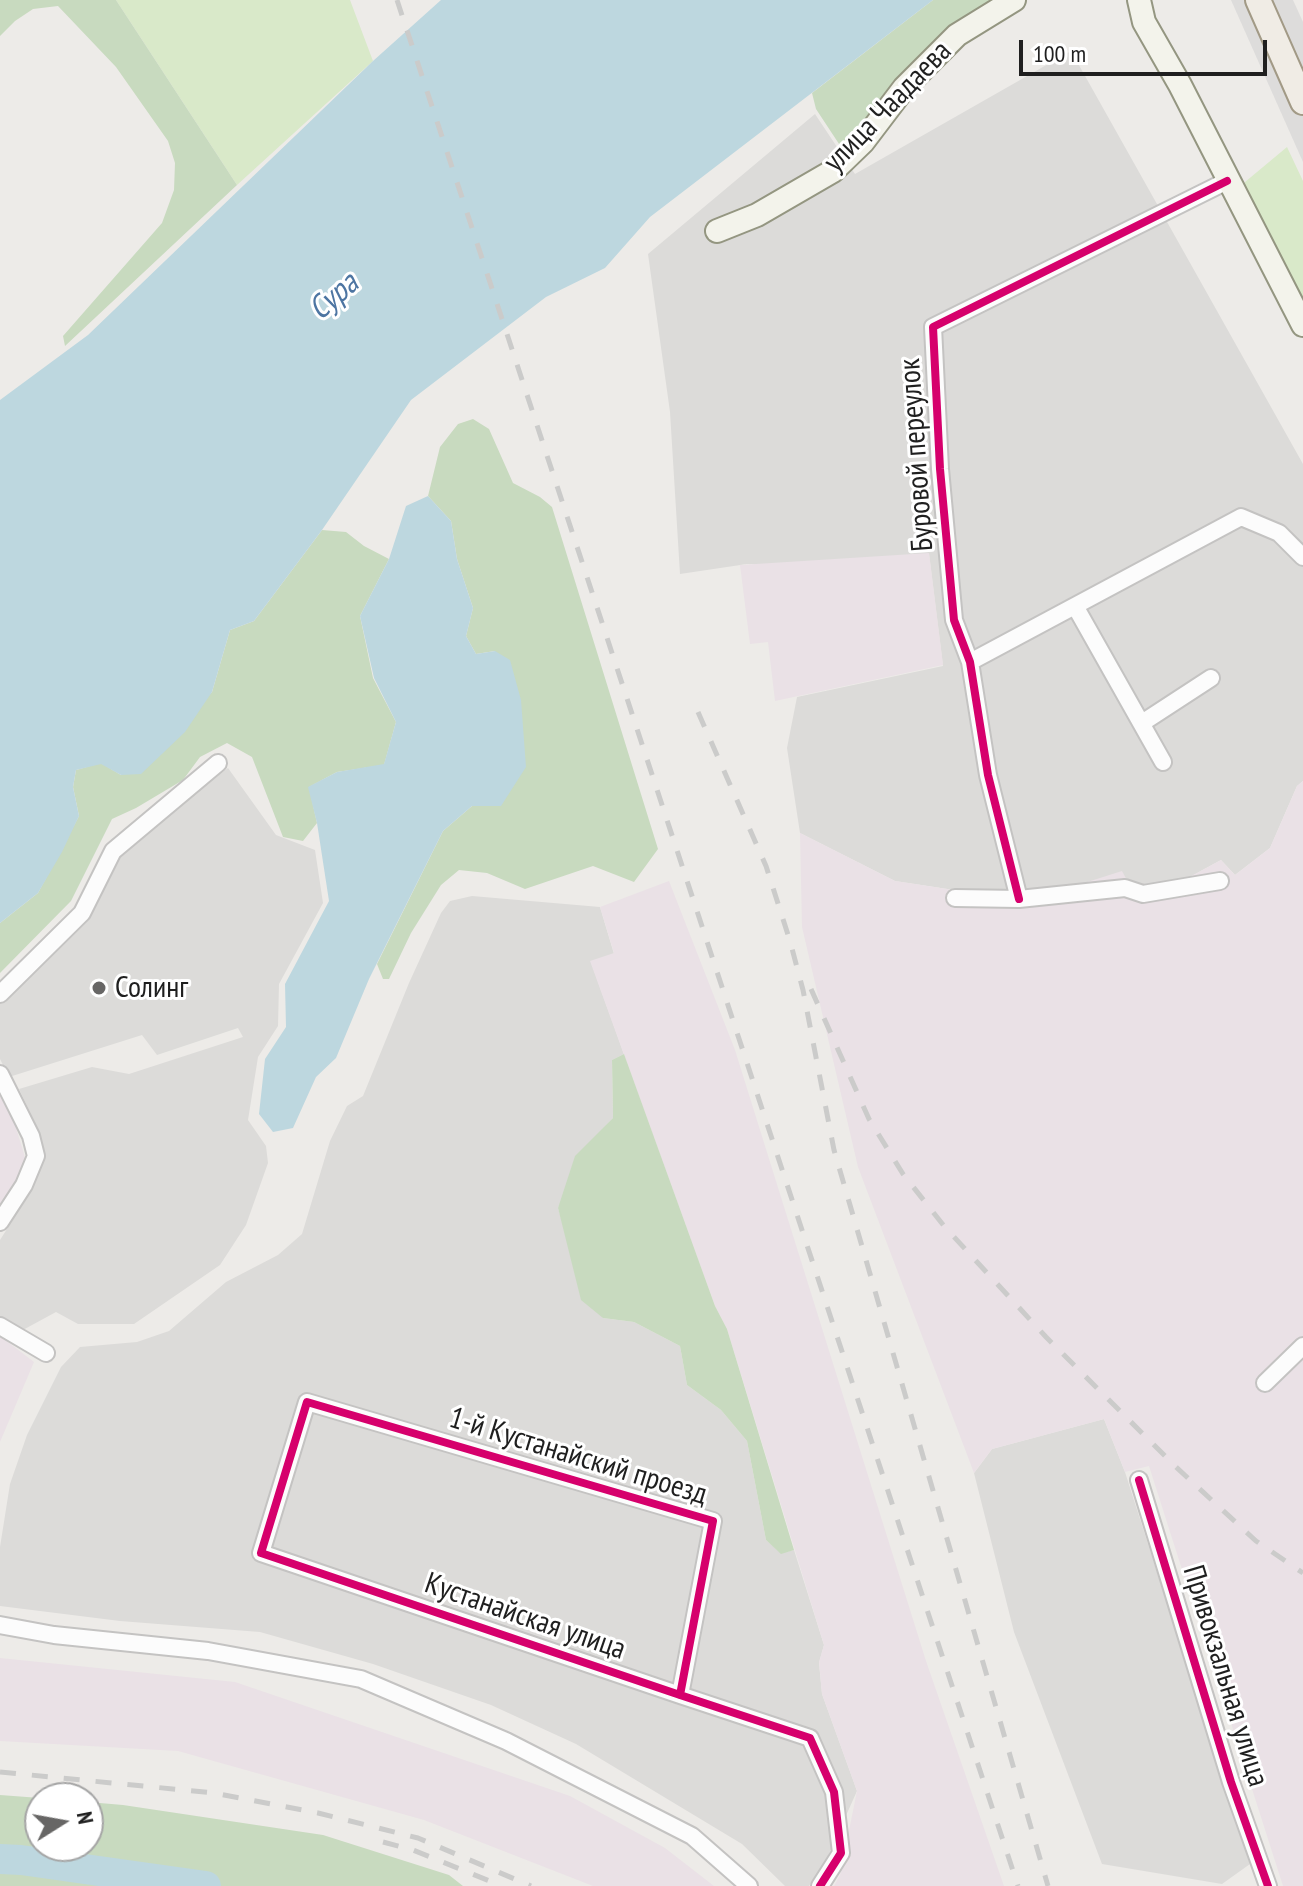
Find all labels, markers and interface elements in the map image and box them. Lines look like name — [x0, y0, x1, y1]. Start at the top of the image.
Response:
scale bar — [1023, 24, 1271, 74]
street label: улица Чаадаева — [817, 34, 959, 180]
text: 100 m — [1033, 38, 1086, 69]
water label: Сура — [301, 265, 367, 329]
street label: Буровой переулок — [892, 357, 942, 553]
place label: Солинг — [115, 970, 188, 1006]
marker: Солинг — [90, 979, 108, 997]
street label: 1-й Кустанайский проезд — [445, 1401, 711, 1513]
street label: Привокзальная улица — [1174, 1561, 1276, 1791]
street label: Кустанайская улица — [420, 1566, 630, 1668]
north arrow — [24, 1782, 104, 1862]
text: N — [71, 1809, 100, 1826]

